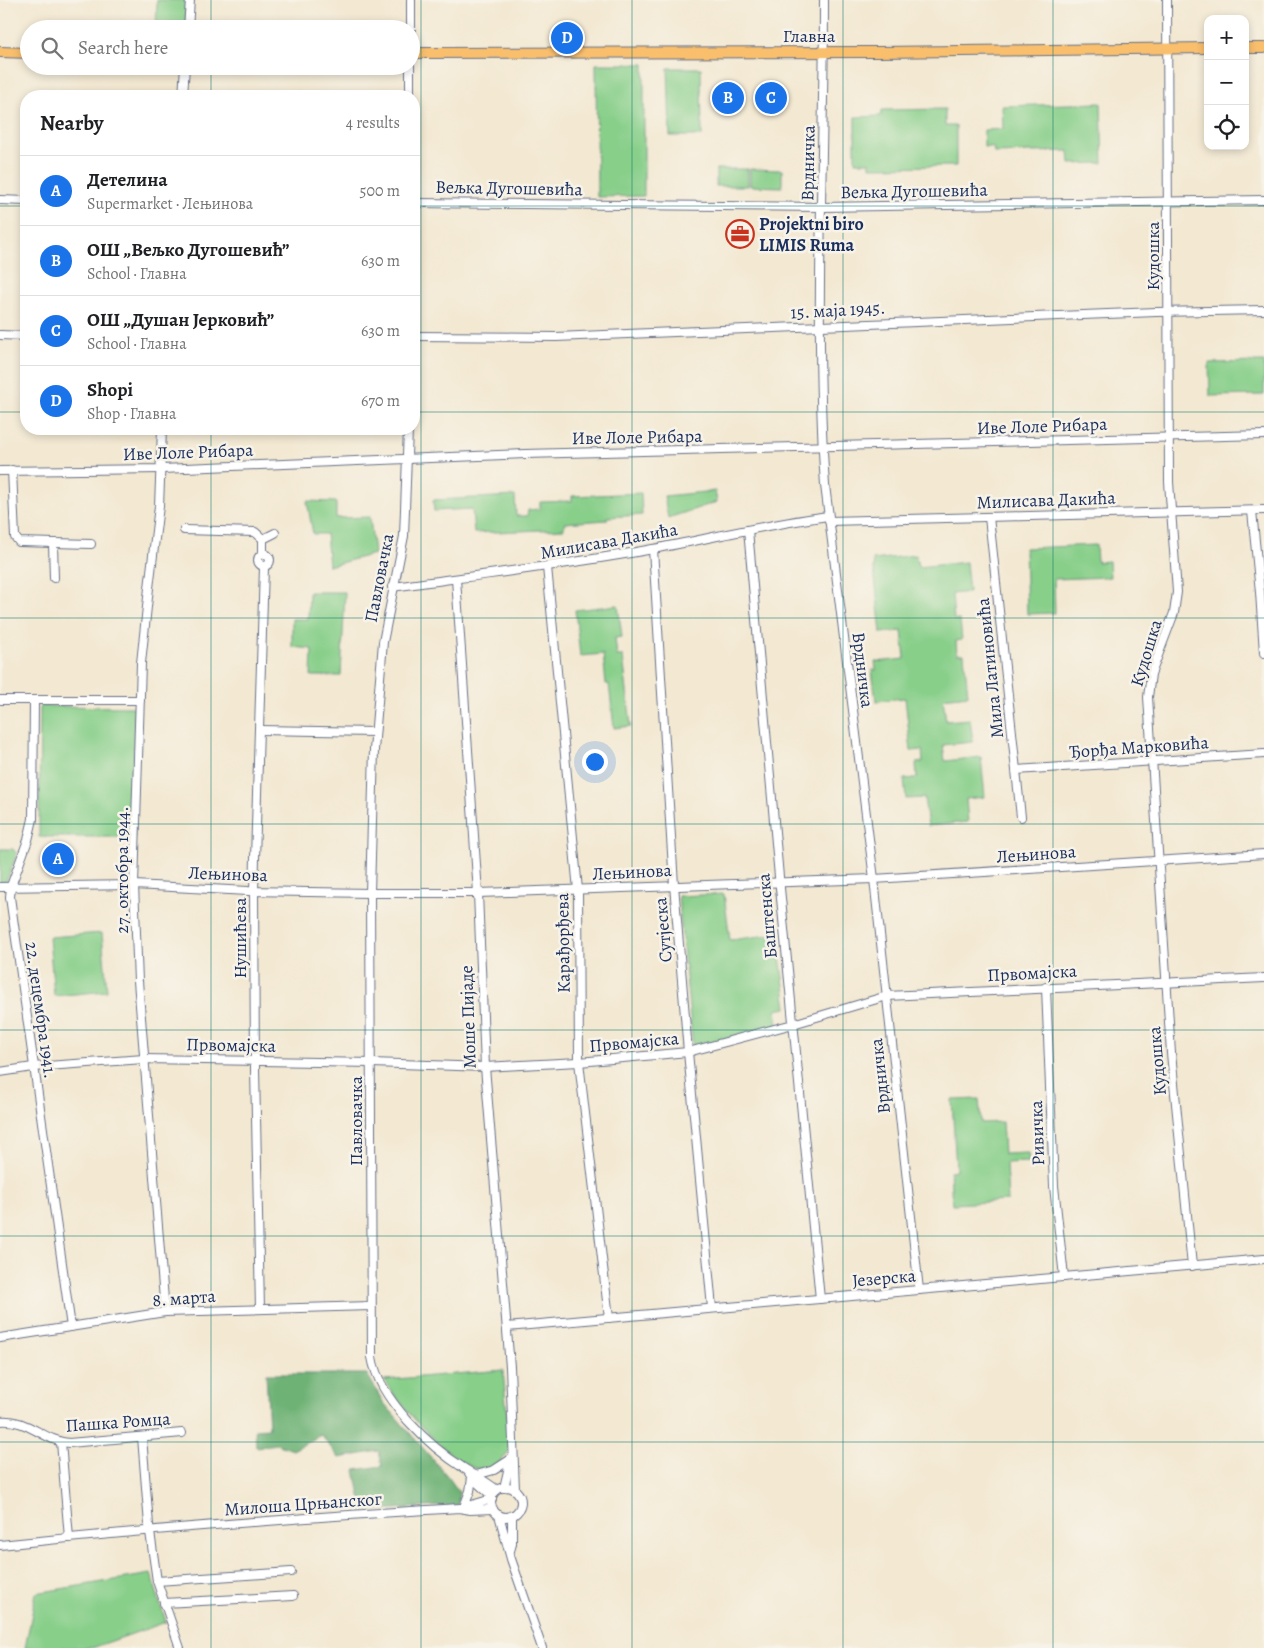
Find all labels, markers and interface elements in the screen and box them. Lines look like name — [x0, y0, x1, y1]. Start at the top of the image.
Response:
map controls — [1204, 15, 1249, 150]
button: + — [1204, 15, 1249, 60]
pin: D — [551, 19, 583, 57]
search box — [20, 20, 420, 75]
street label: Главна — [783, 24, 836, 48]
icon: search — [38, 34, 66, 62]
text: Search here — [78, 35, 168, 61]
button: − — [1204, 60, 1249, 105]
pin: B — [712, 79, 744, 117]
pin: C — [755, 79, 787, 117]
button: locate — [1204, 105, 1249, 150]
text: Nearby — [40, 109, 103, 137]
text: 4 results — [346, 112, 400, 134]
street label: Врдничка — [795, 124, 821, 201]
text: Детелина — [87, 167, 168, 193]
street label: Вељка Дугошевића — [435, 175, 584, 201]
street label: Вељка Дугошевића — [840, 178, 989, 204]
text: A — [51, 180, 61, 202]
text: 500 m — [360, 180, 400, 202]
text: Supermarket · Лењинова — [87, 193, 253, 215]
place label: Projektni biro LIMIS Ruma — [759, 212, 864, 257]
office icon: Projektni biro LIMIS Ruma — [725, 219, 755, 249]
street label: Кудошка — [1141, 221, 1165, 291]
text: ОШ „Вељко Дугошевић” — [87, 237, 290, 263]
text: B — [51, 250, 61, 272]
text: 630 m — [361, 250, 400, 272]
text: School · Главна — [87, 263, 187, 285]
street label: 15. маја 1945. — [790, 296, 886, 324]
text: ОШ „Душан Јерковић” — [87, 307, 274, 333]
text: C — [51, 320, 61, 342]
text: 630 m — [361, 320, 400, 342]
text: School · Главна — [87, 333, 187, 355]
text: Shopi — [87, 377, 133, 403]
text: D — [50, 390, 62, 412]
text: 670 m — [361, 390, 400, 412]
text: Shop · Главна — [87, 403, 177, 425]
street label: Иве Лоле Рибара — [976, 412, 1108, 440]
street label: Иве Лоле Рибара — [571, 424, 703, 450]
street label: Иве Лоле Рибара — [122, 438, 254, 466]
street label: Милисава Дакића — [976, 486, 1117, 514]
street label: Милисава Дакића — [538, 517, 680, 565]
street label: Павловачка — [359, 531, 400, 625]
street label: Мила Латиновића — [971, 596, 1009, 739]
street label: Кудошка — [1124, 616, 1168, 690]
street label: Врдничка — [846, 631, 880, 710]
street label: Ђорђа Марковића — [1069, 730, 1210, 764]
your location — [582, 749, 608, 775]
street label: 27. октобра 1944. — [110, 806, 134, 934]
street label: Лењинова — [995, 839, 1077, 869]
pin: A — [42, 840, 74, 878]
street label: Лењинова — [592, 858, 673, 886]
street label: Лењинова — [188, 861, 269, 887]
street label: Баштенска — [751, 872, 783, 960]
street label: Карађорђева — [550, 892, 576, 993]
street label: Сутјеска — [648, 896, 678, 963]
street label: Нушићева — [228, 897, 252, 979]
street label: 22. децембра 1941. — [20, 940, 62, 1080]
street label: Првомајска — [987, 959, 1078, 987]
street label: Моше Пијаде — [454, 965, 482, 1069]
street label: Кудошка — [1142, 1025, 1172, 1096]
street label: Првомајска — [588, 1026, 680, 1058]
street label: Првомајска — [186, 1032, 277, 1058]
street label: Врдничка — [864, 1036, 896, 1115]
street label: Павловачка — [344, 1075, 368, 1166]
street label: Ривичка — [1024, 1099, 1050, 1166]
street label: Језерска — [851, 1263, 918, 1293]
street label: 8. марта — [151, 1284, 217, 1312]
street label: Пашка Ромца — [65, 1406, 172, 1438]
street label: Милоша Црњанског — [223, 1486, 383, 1521]

